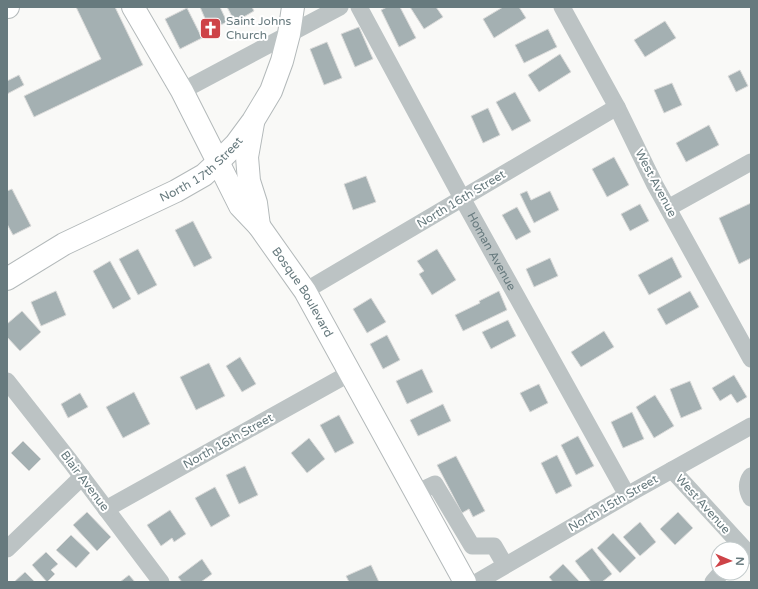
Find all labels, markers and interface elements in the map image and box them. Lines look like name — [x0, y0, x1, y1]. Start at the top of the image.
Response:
place label: Saint Johns Church — [226, 14, 291, 42]
church icon: Saint Johns Church — [198, 15, 224, 41]
street label: North 17th Street — [157, 134, 246, 205]
street label: West Avenue — [632, 147, 680, 219]
street label: North 16th Street — [414, 167, 508, 231]
street label: Homan Avenue — [464, 210, 519, 293]
street label: Bosque Boulevard — [269, 244, 336, 340]
street label: North 16th Street — [181, 410, 276, 472]
street label: Blair Avenue — [58, 448, 112, 514]
street label: North 15th Street — [566, 472, 660, 534]
street label: West Avenue — [673, 472, 733, 537]
north arrow — [710, 541, 750, 581]
text: N — [733, 557, 746, 566]

